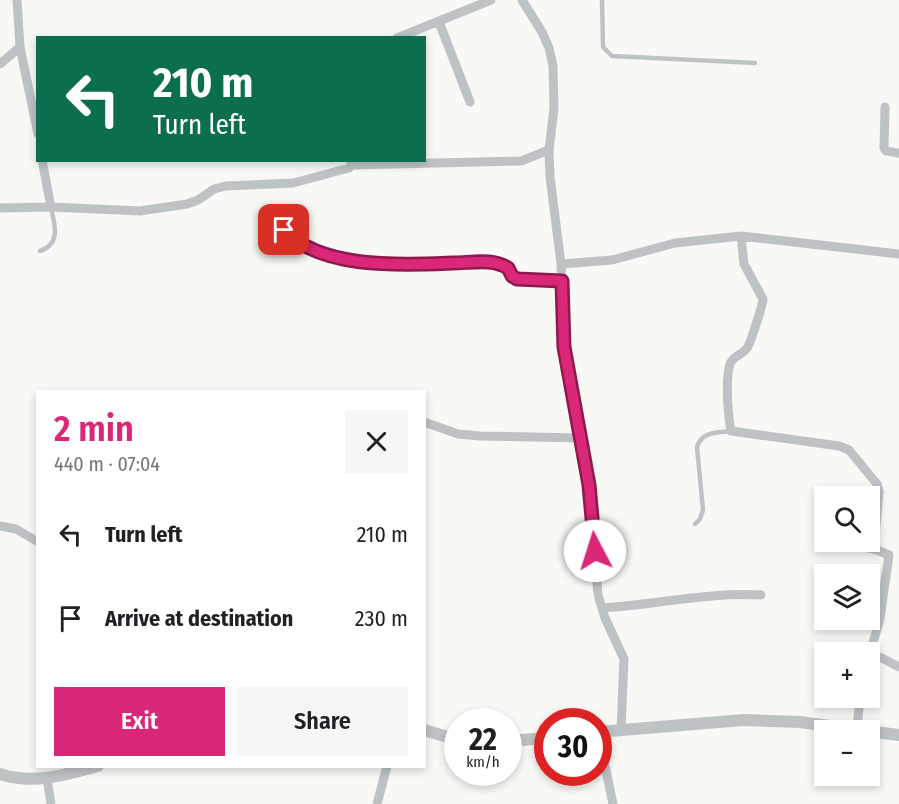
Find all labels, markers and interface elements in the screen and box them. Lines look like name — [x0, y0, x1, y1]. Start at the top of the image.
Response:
text: 210 m — [153, 58, 253, 108]
icon: left — [54, 60, 132, 138]
text: Turn left — [153, 109, 246, 141]
pin — [258, 204, 309, 255]
icon: arrive — [267, 213, 300, 246]
text: 2 min — [54, 407, 134, 451]
button: close — [345, 410, 408, 473]
text: 440 m · 07:04 — [54, 452, 160, 476]
map controls — [814, 486, 880, 786]
button: search — [814, 486, 880, 552]
icon: left — [54, 518, 87, 551]
position arrow — [563, 519, 627, 583]
text: Turn left — [105, 521, 183, 548]
text: 210 m — [357, 521, 408, 548]
button: layers — [814, 564, 880, 630]
icon: arrive — [54, 602, 87, 635]
text: Arrive at destination — [105, 605, 293, 632]
text: 230 m — [355, 605, 408, 632]
button: + — [814, 642, 880, 708]
button: Exit — [54, 687, 225, 756]
button: Share — [237, 687, 408, 756]
speed limit sign: 30 — [534, 708, 612, 786]
button: − — [814, 720, 880, 786]
text: 22 — [469, 722, 497, 758]
text: km/h — [466, 753, 500, 771]

